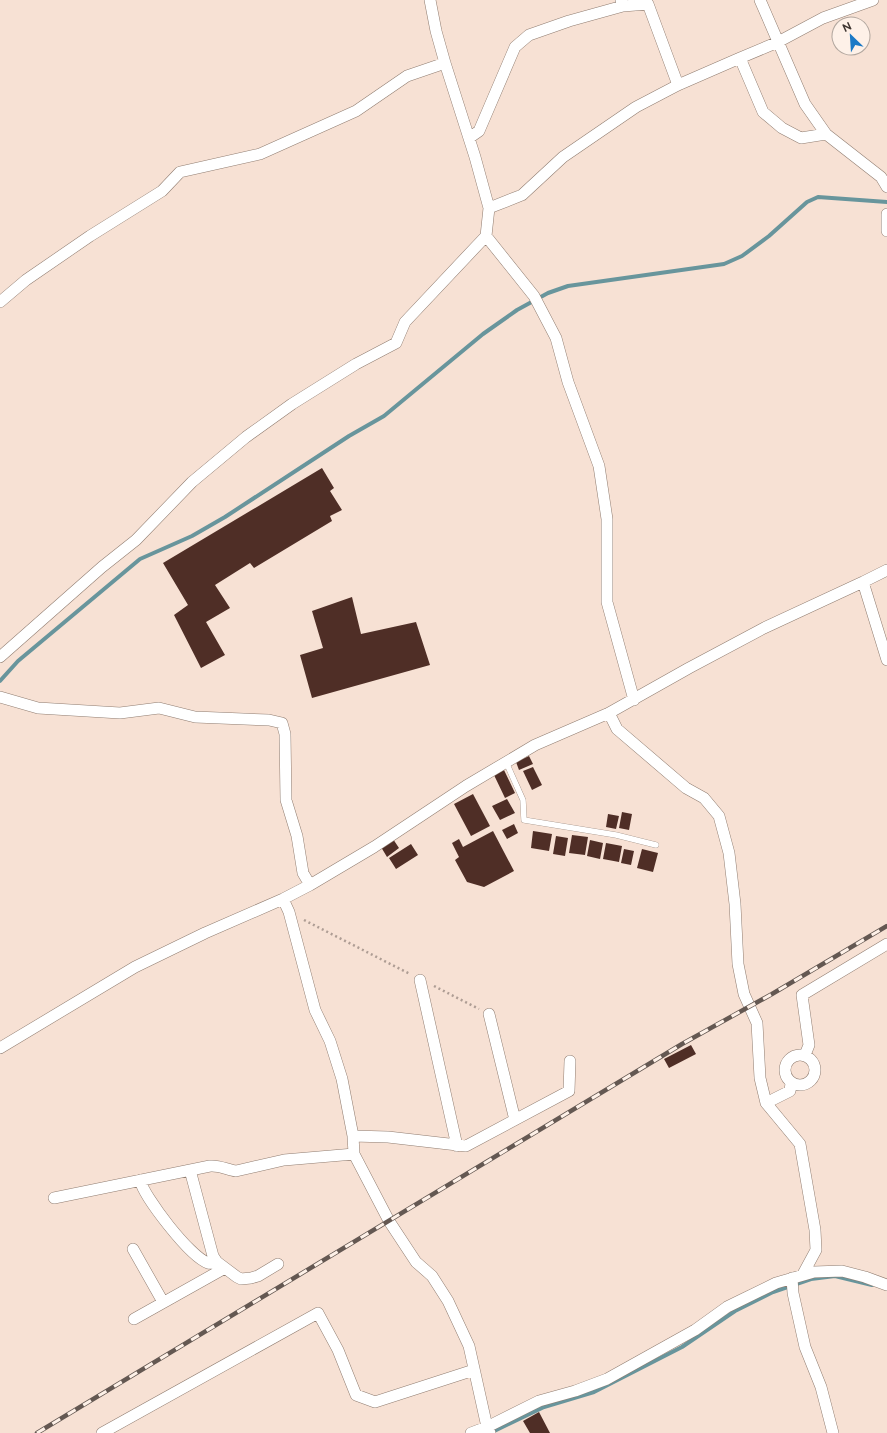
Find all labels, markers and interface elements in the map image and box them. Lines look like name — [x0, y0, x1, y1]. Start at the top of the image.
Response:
north arrow — [831, 16, 871, 56]
text: N — [840, 20, 854, 35]

